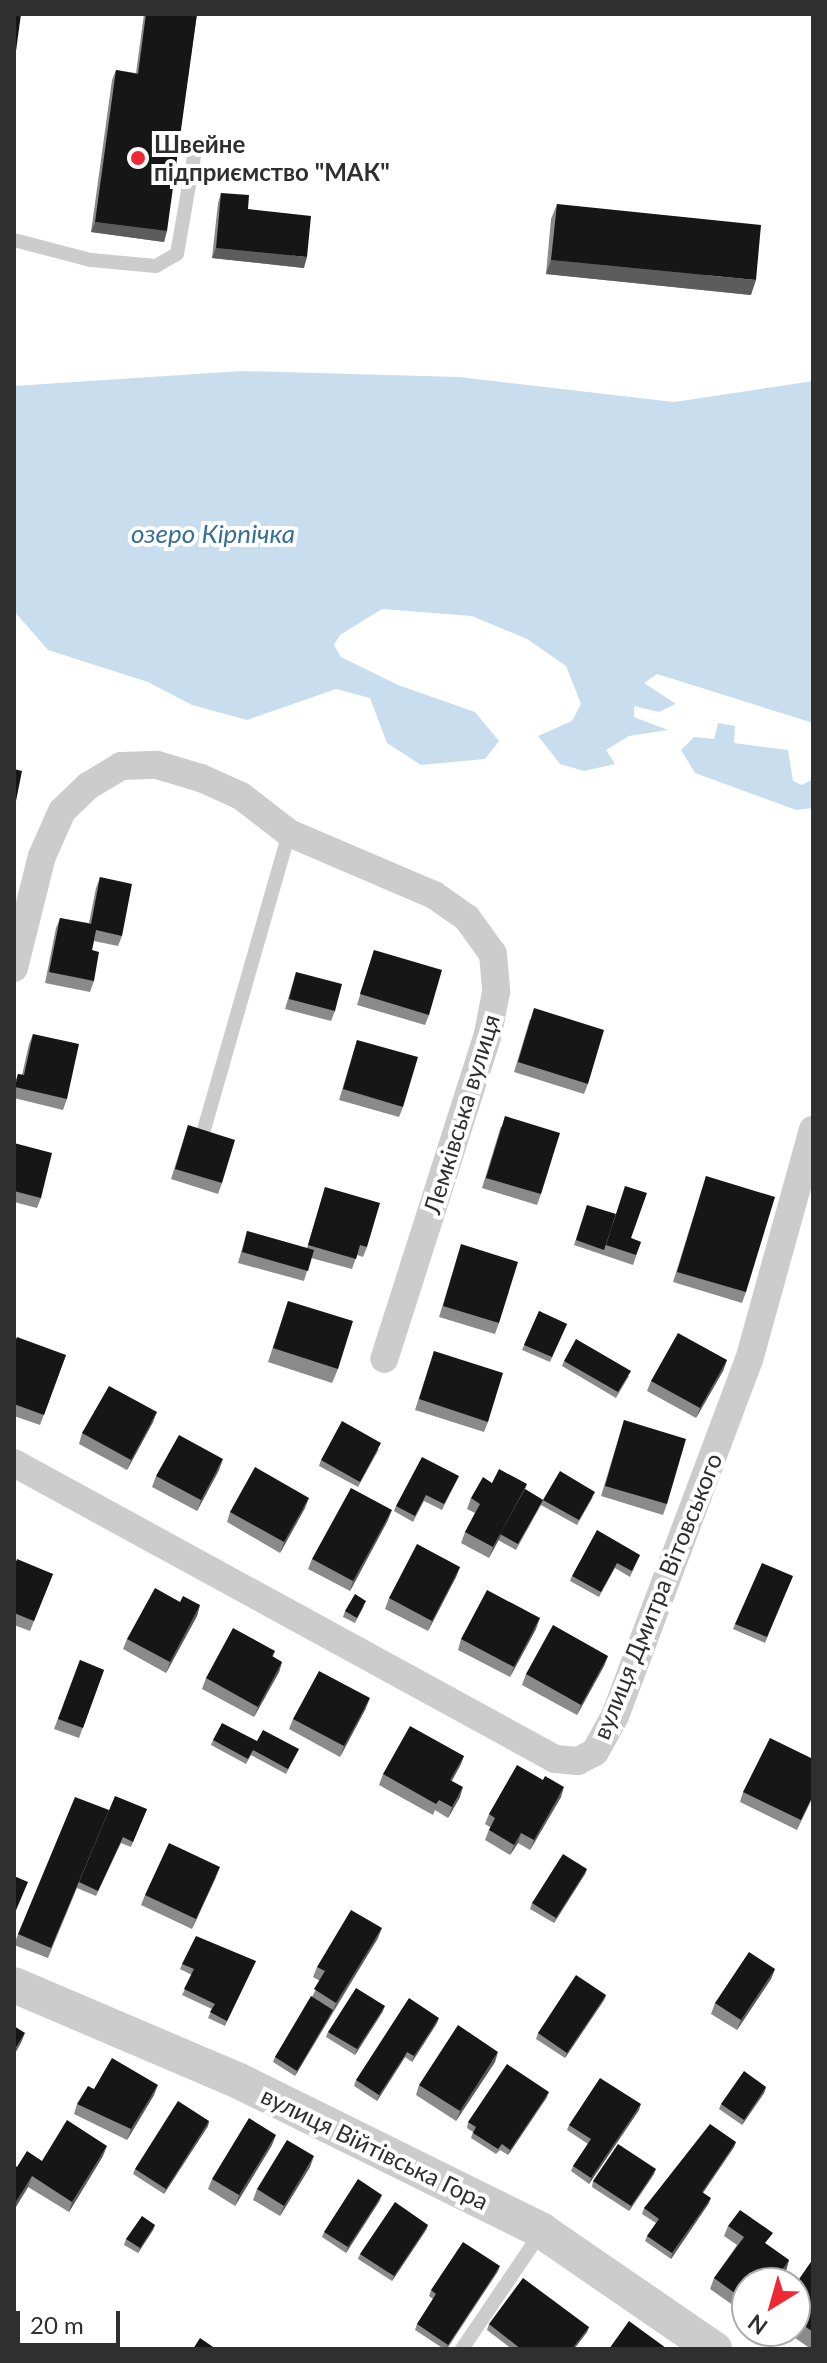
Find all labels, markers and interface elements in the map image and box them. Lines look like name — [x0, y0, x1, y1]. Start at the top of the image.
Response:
place label: Швейне підприємство "МАК" — [154, 130, 390, 186]
marker: Швейне підприємство "МАК" — [129, 149, 147, 167]
water label: озеро Кірпічка — [131, 518, 295, 550]
street label: Лемківська вулиця — [417, 1011, 505, 1217]
street label: вулиця Дмитра Вітовського — [586, 1449, 728, 1743]
street label: вулиця Війтівська Гора — [257, 2080, 493, 2216]
north arrow — [731, 2267, 811, 2347]
scale bar — [20, 2295, 124, 2345]
text: N — [743, 2309, 772, 2341]
text: 20 m — [30, 2310, 84, 2339]

